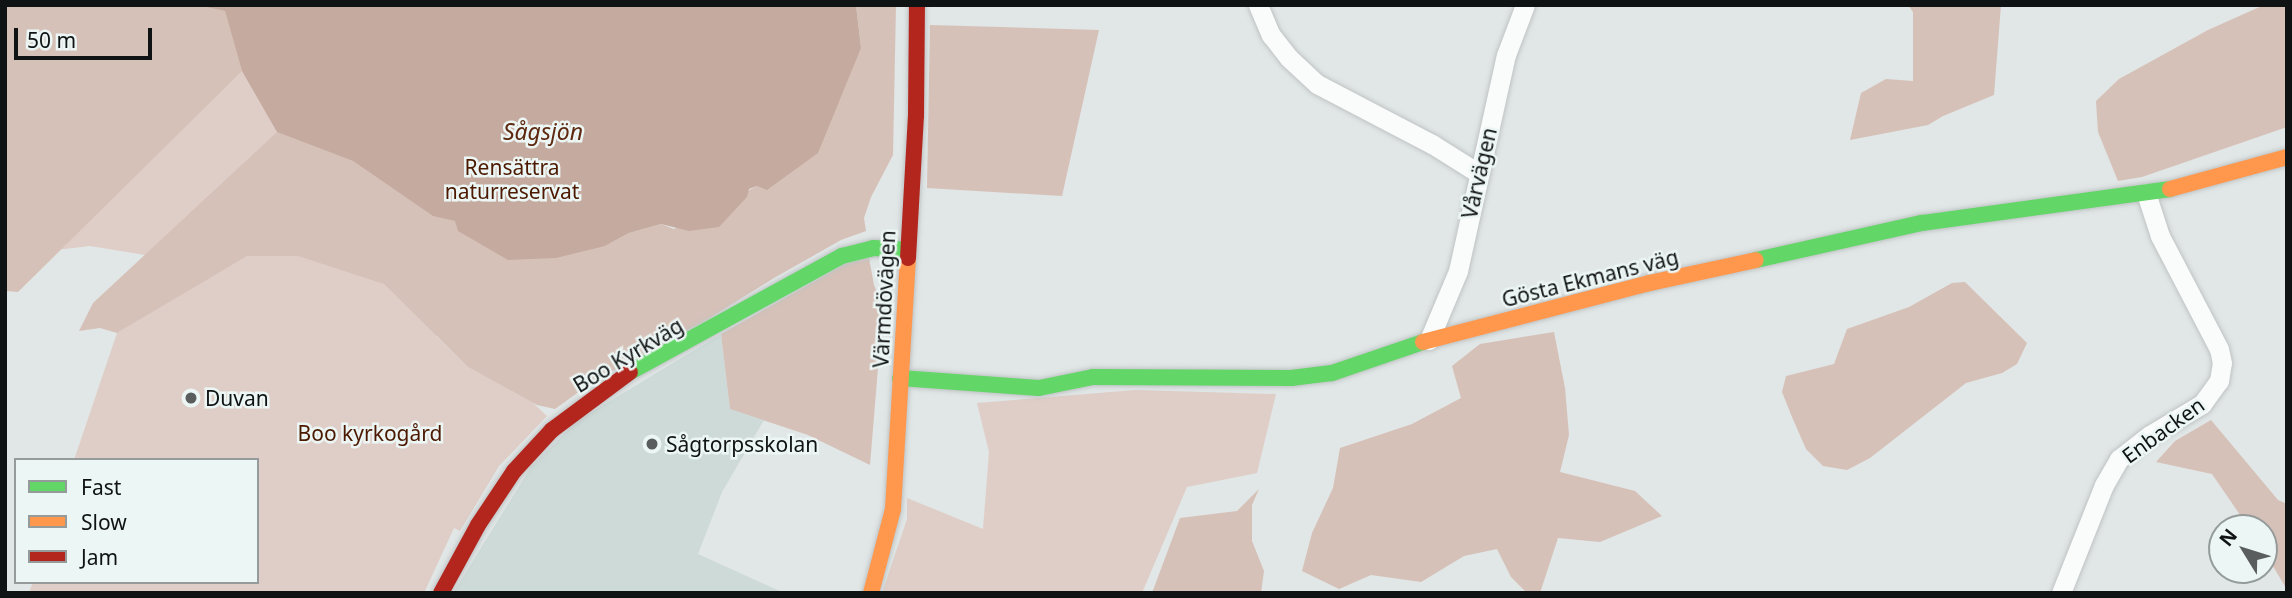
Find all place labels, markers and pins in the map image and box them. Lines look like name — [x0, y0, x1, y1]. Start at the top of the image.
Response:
place label: Duvan — [205, 385, 269, 411]
marker: Duvan — [183, 390, 199, 406]
place label: Sågtorpsskolan — [666, 431, 818, 457]
marker: Sågtorpsskolan — [644, 436, 660, 452]

